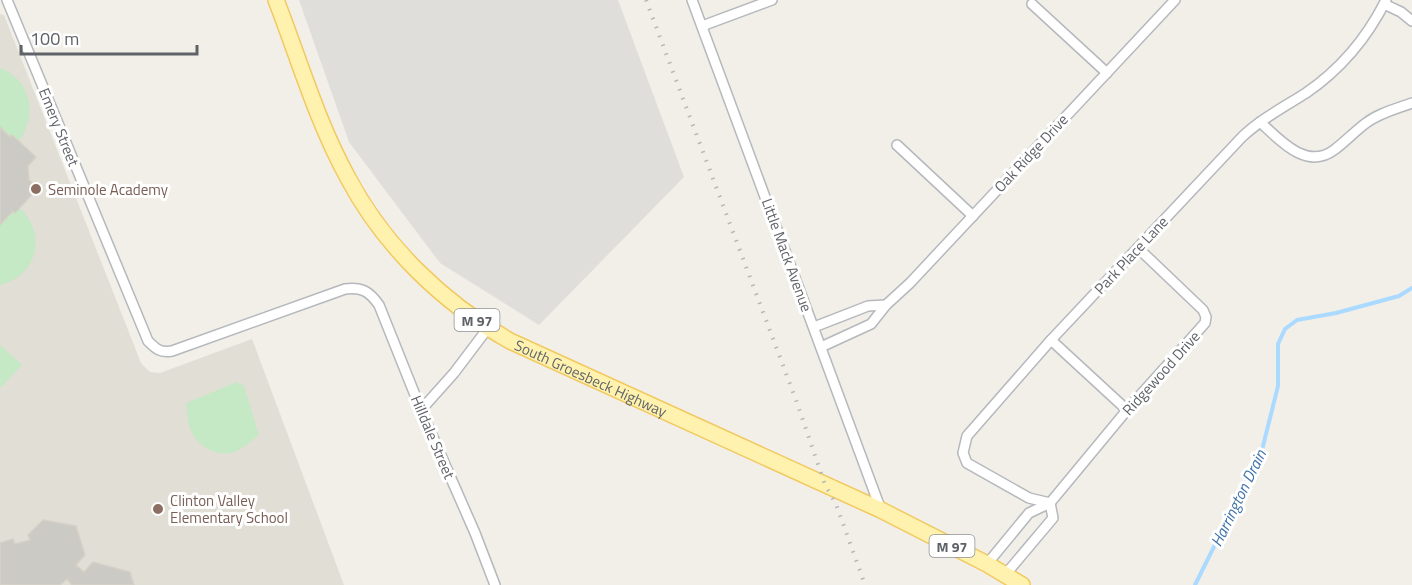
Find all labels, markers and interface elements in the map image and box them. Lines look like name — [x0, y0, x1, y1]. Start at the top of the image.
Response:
scale bar — [21, 18, 196, 56]
text: 100 m — [30, 25, 79, 52]
street label: Emery Street — [33, 84, 85, 170]
street label: Oak Ridge Drive — [989, 109, 1073, 197]
place label: Seminole Academy — [48, 178, 168, 201]
marker: Seminole Academy — [29, 182, 43, 196]
street label: Little Mack Avenue — [756, 195, 818, 315]
street label: Park Place Lane — [1089, 211, 1173, 299]
road number: M 97 — [454, 309, 500, 331]
street label: Ridgewood Drive — [1117, 326, 1205, 420]
street label: South Groesbeck Highway — [511, 333, 671, 423]
street label: Hilldale Street — [405, 392, 461, 483]
water label: Harrington Drain — [1204, 445, 1272, 550]
place label: Clinton Valley Elementary School — [170, 489, 288, 529]
marker: Clinton Valley Elementary School — [151, 502, 165, 516]
road number: M 97 — [930, 535, 974, 557]

